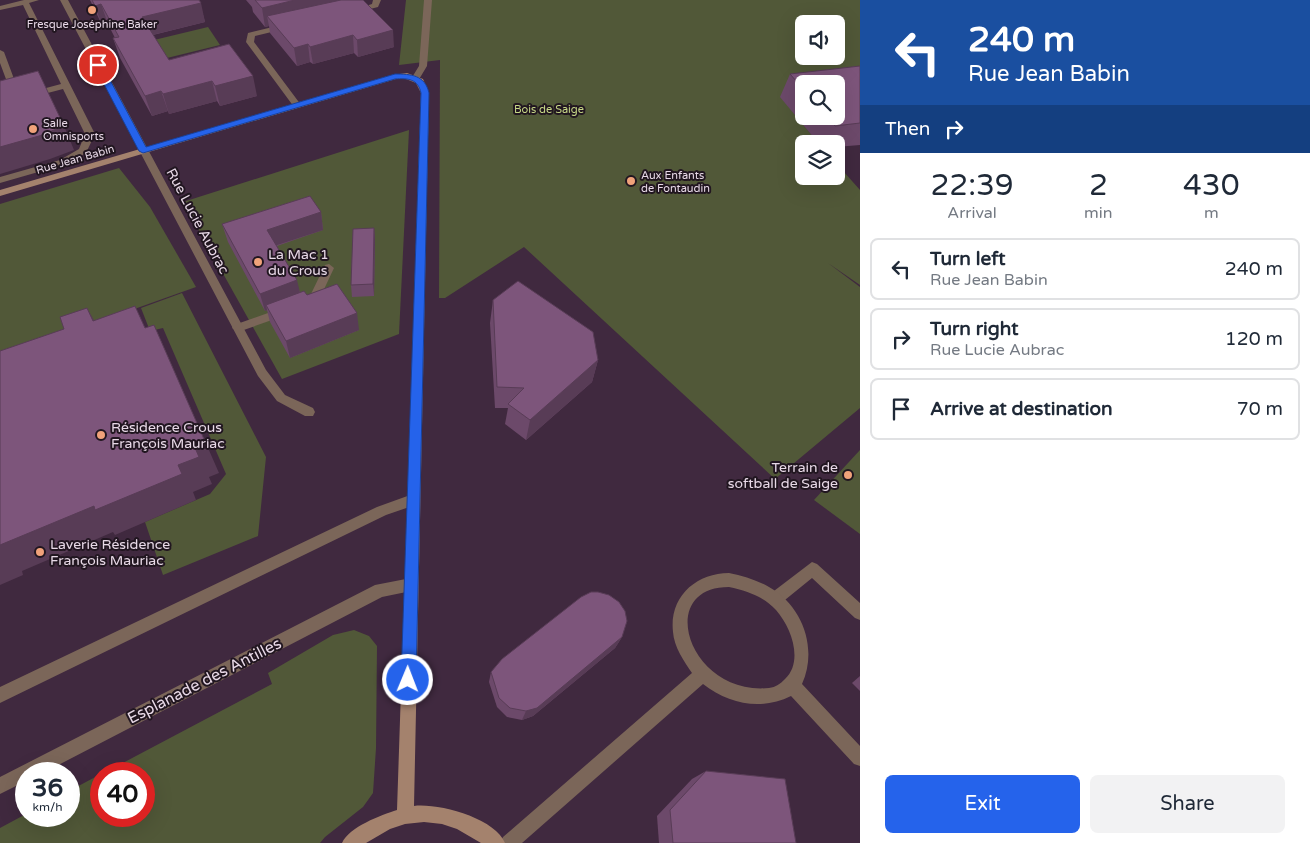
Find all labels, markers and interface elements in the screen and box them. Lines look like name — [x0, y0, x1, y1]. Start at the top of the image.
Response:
marker: Fresque Joséphine Baker — [86, 4, 98, 16]
map controls — [795, 15, 845, 185]
button: sound — [795, 15, 845, 65]
place label: Fresque Joséphine Baker — [27, 18, 158, 31]
text: 240 m — [968, 19, 1075, 61]
icon: left — [885, 20, 950, 85]
pin — [77, 44, 119, 86]
icon: arrive — [84, 51, 112, 79]
text: Rue Jean Babin — [968, 61, 1130, 87]
button: search — [795, 75, 845, 125]
park label: Bois de Saige — [514, 103, 584, 116]
icon: right — [940, 115, 968, 143]
place label: Salle Omnisports — [43, 117, 104, 143]
text: Then — [885, 118, 930, 140]
marker: Salle Omnisports — [27, 123, 39, 135]
button: layers — [795, 135, 845, 185]
street label: Rue Jean Babin — [34, 142, 116, 177]
street label: Rue Lucie Aubrac — [162, 165, 233, 277]
text: 22:39 — [930, 167, 1014, 204]
text: 2 — [1089, 167, 1108, 204]
text: 430 — [1183, 167, 1240, 204]
place label: Aux Enfants de Fontaudin — [641, 169, 710, 195]
marker: Aux Enfants de Fontaudin — [625, 175, 637, 187]
text: Arrival — [947, 203, 997, 223]
text: min — [1084, 203, 1113, 223]
text: m — [1204, 203, 1219, 223]
place label: La Mac 1 du Crous — [268, 246, 329, 279]
text: Turn left — [930, 248, 1006, 270]
icon: left — [887, 255, 915, 283]
marker: La Mac 1 du Crous — [252, 256, 264, 268]
text: 240 m — [1225, 258, 1283, 280]
text: Rue Jean Babin — [930, 270, 1048, 290]
text: Turn right — [930, 318, 1018, 340]
icon: right — [887, 325, 915, 353]
text: 120 m — [1225, 328, 1283, 350]
text: Rue Lucie Aubrac — [930, 340, 1064, 360]
icon: arrive — [887, 395, 915, 423]
text: Arrive at destination — [930, 398, 1113, 420]
text: 70 m — [1237, 398, 1283, 420]
place label: Résidence Crous François Mauriac — [111, 419, 225, 452]
marker: Résidence Crous François Mauriac — [95, 429, 107, 441]
place label: Terrain de softball de Saige — [728, 459, 838, 492]
marker: Terrain de softball de Saige — [842, 469, 854, 481]
place label: Laverie Résidence François Mauriac — [50, 536, 170, 569]
marker: Laverie Résidence François Mauriac — [34, 546, 46, 558]
street label: Esplanade des Antilles — [124, 633, 285, 728]
position arrow — [381, 653, 433, 705]
speed limit sign: 40 — [90, 762, 155, 827]
text: 36 — [32, 773, 63, 803]
button: Exit — [885, 775, 1080, 833]
button: Share — [1090, 775, 1285, 833]
text: km/h — [32, 800, 63, 814]

